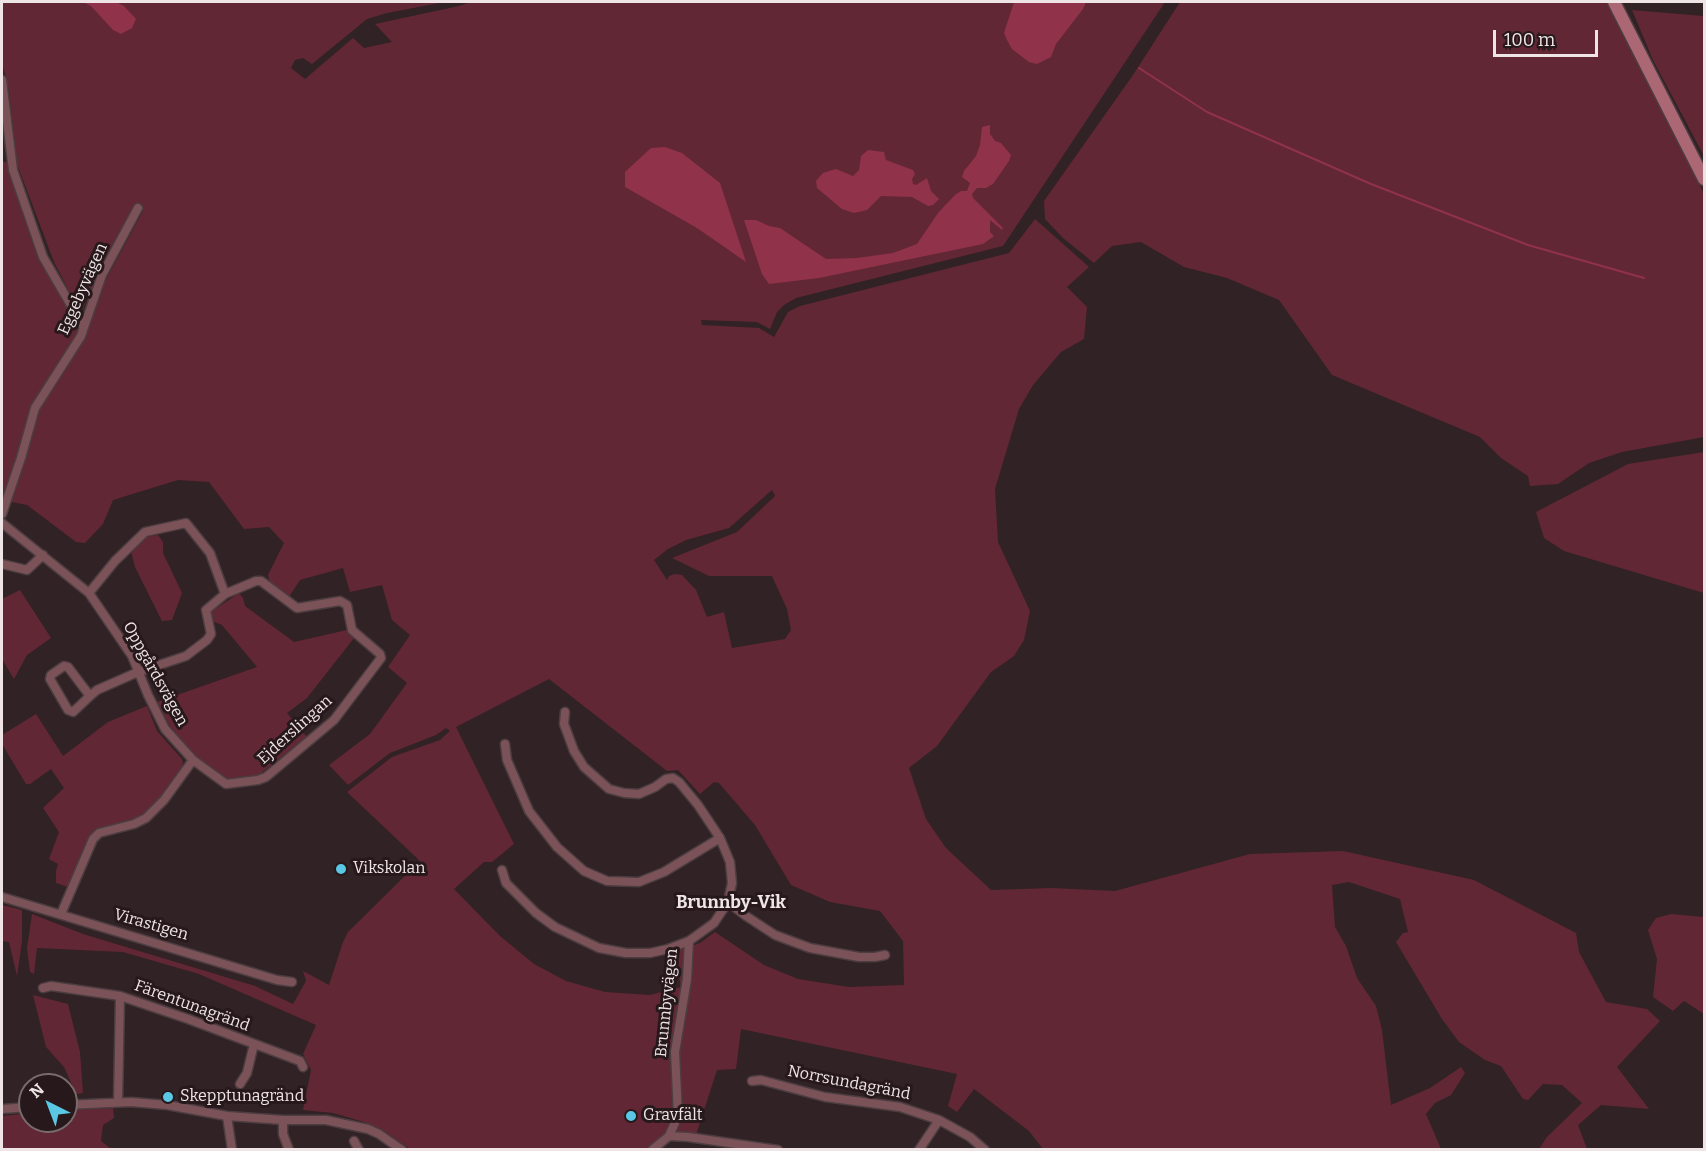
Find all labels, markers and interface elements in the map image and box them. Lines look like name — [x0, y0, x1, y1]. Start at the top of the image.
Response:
scale bar — [1496, 18, 1601, 56]
text: 100 m — [1504, 29, 1555, 51]
street label: Eggebyvägen — [54, 240, 112, 338]
street label: Oppgårdsvägen — [118, 618, 192, 730]
street label: Ejderslingan — [254, 691, 336, 769]
place label: Vikskolan — [353, 859, 425, 879]
marker: Vikskolan — [334, 862, 348, 876]
district label: Brunnby-Vik — [676, 892, 786, 914]
street label: Virastigen — [112, 905, 190, 945]
street label: Brunnbyvägen — [652, 948, 682, 1058]
street label: Färentunagränd — [132, 976, 252, 1036]
street label: Norrsundagränd — [786, 1062, 912, 1104]
north arrow — [18, 1073, 78, 1133]
text: N — [26, 1080, 48, 1102]
place label: Skepptunagränd — [180, 1087, 304, 1107]
marker: Skepptunagränd — [161, 1090, 175, 1104]
place label: Gravfält — [643, 1106, 703, 1126]
marker: Gravfält — [624, 1109, 638, 1123]

